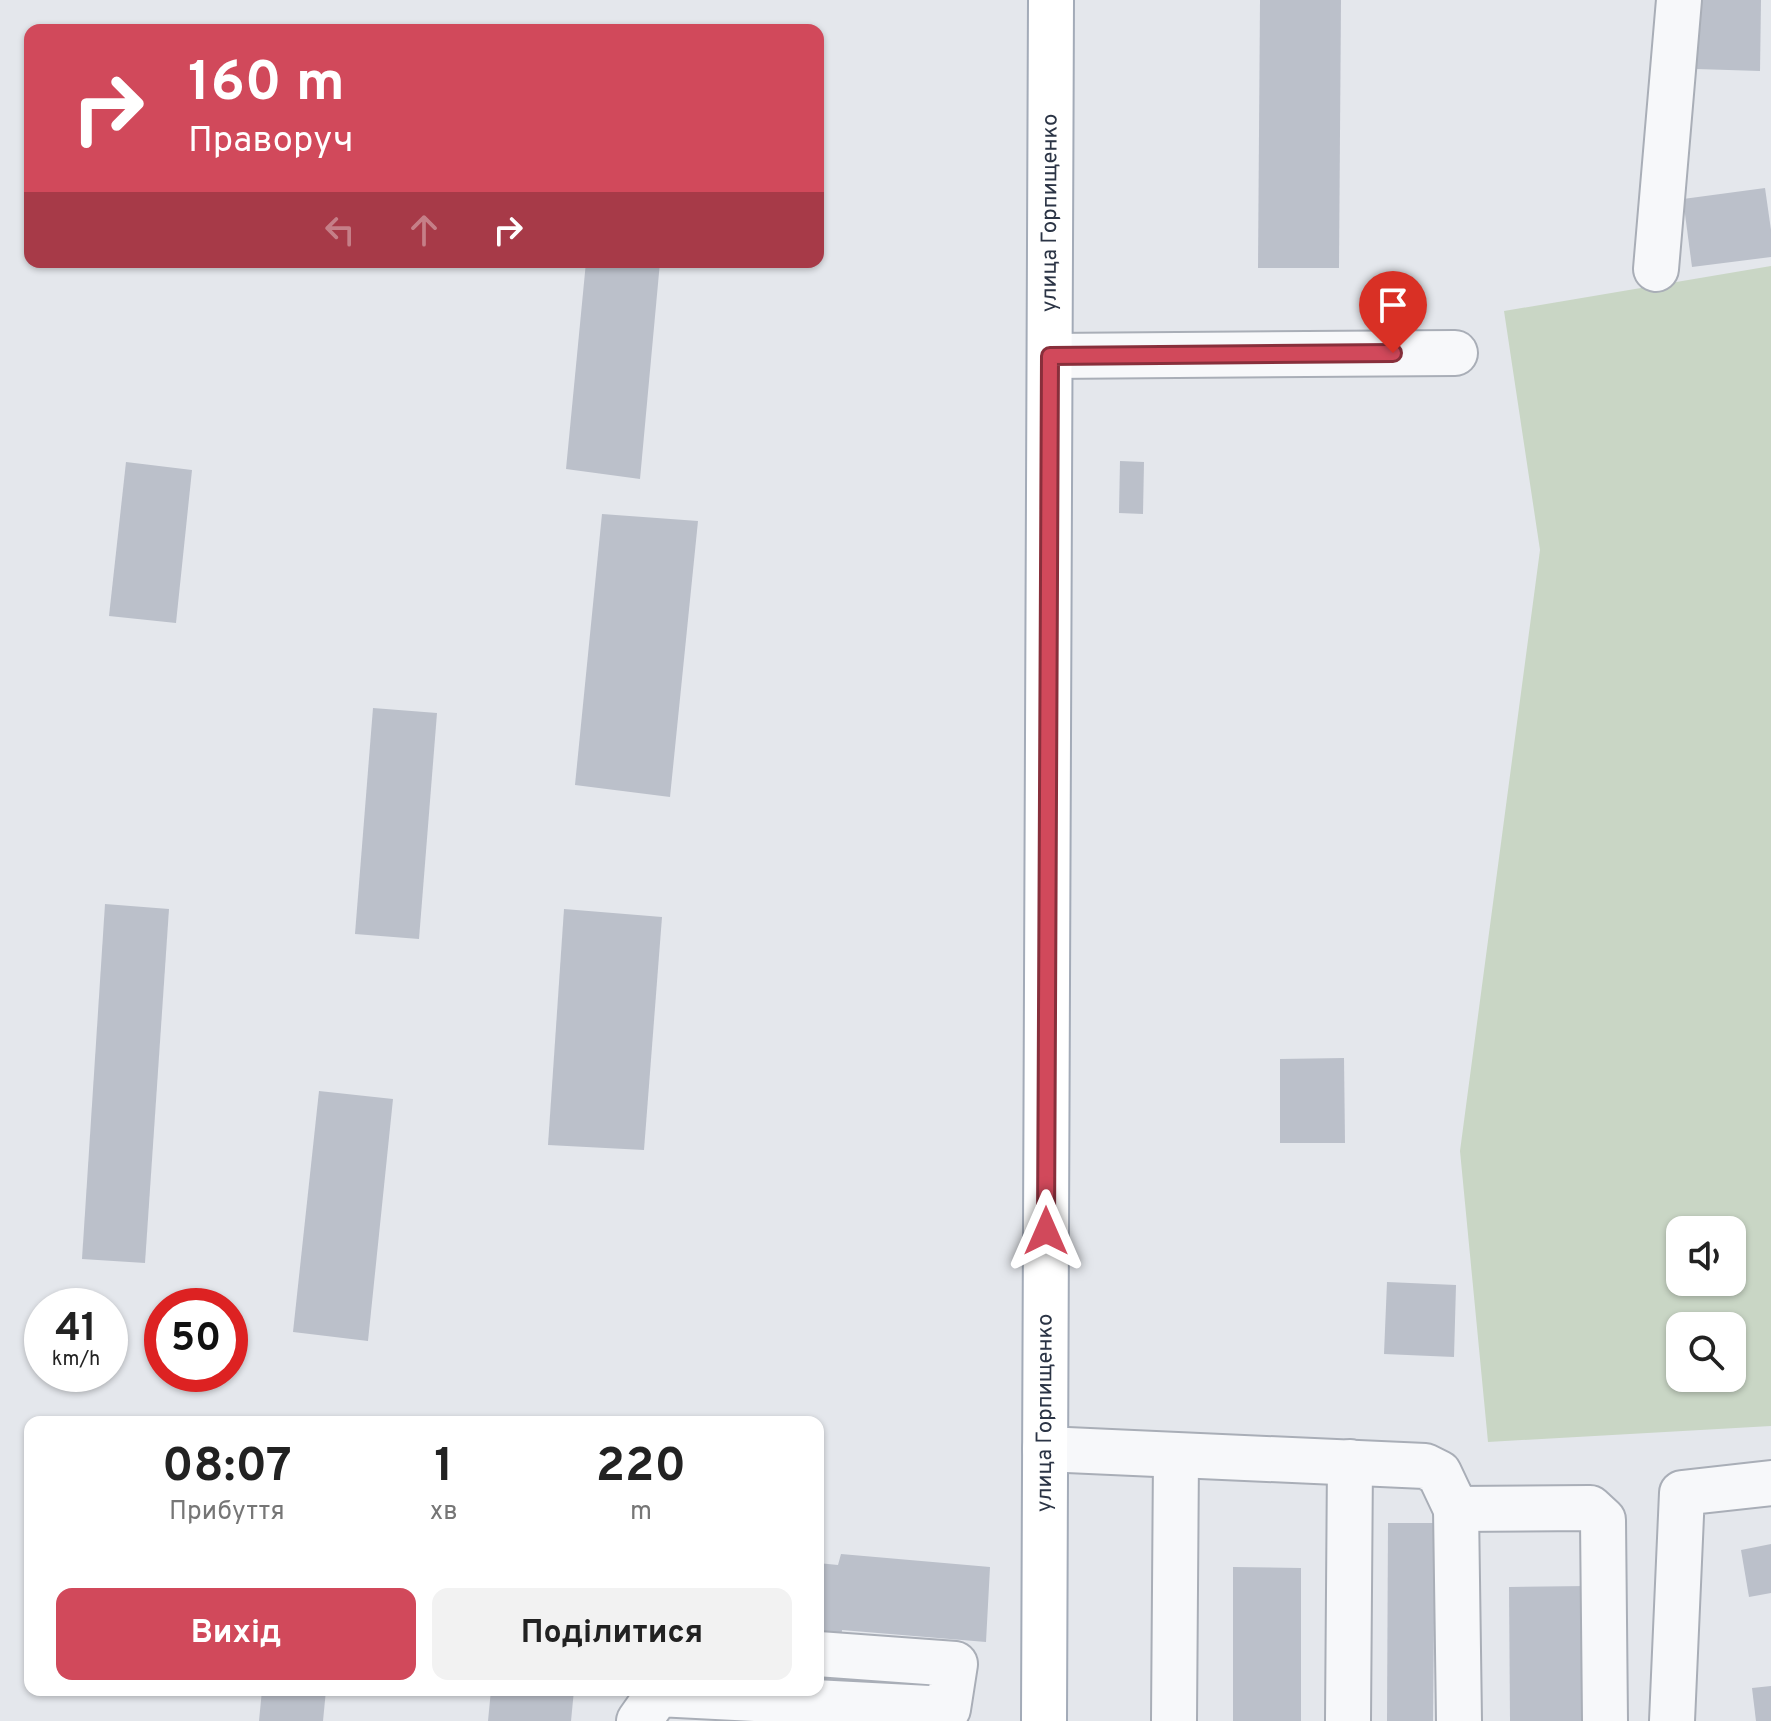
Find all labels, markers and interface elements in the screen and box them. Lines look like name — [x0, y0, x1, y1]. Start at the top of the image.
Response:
text: 160 m — [188, 50, 345, 120]
icon: right — [56, 56, 160, 160]
street label: улица Горпищенко — [1036, 114, 1064, 312]
text: Праворуч — [188, 119, 353, 165]
icon: left — [318, 208, 362, 252]
icon: ahead — [402, 208, 446, 252]
icon: right — [486, 208, 530, 252]
pin — [1359, 271, 1427, 353]
icon: arrive — [1371, 283, 1415, 327]
position arrow — [1004, 1189, 1088, 1273]
map controls — [1666, 1216, 1746, 1392]
button: sound — [1666, 1216, 1746, 1296]
speed limit sign: 50 — [144, 1288, 248, 1392]
text: 41 — [55, 1305, 97, 1355]
button: search — [1666, 1312, 1746, 1392]
street label: улица Горпищенко — [1031, 1314, 1059, 1512]
text: km/h — [52, 1347, 100, 1373]
text: 08:07 — [162, 1438, 292, 1498]
text: 1 — [434, 1438, 453, 1498]
text: 220 — [596, 1438, 686, 1498]
text: Прибуття — [169, 1496, 285, 1529]
text: хв — [430, 1496, 458, 1529]
text: m — [630, 1496, 652, 1529]
button: Вихід — [56, 1588, 416, 1680]
button: Поділитися — [432, 1588, 792, 1680]

